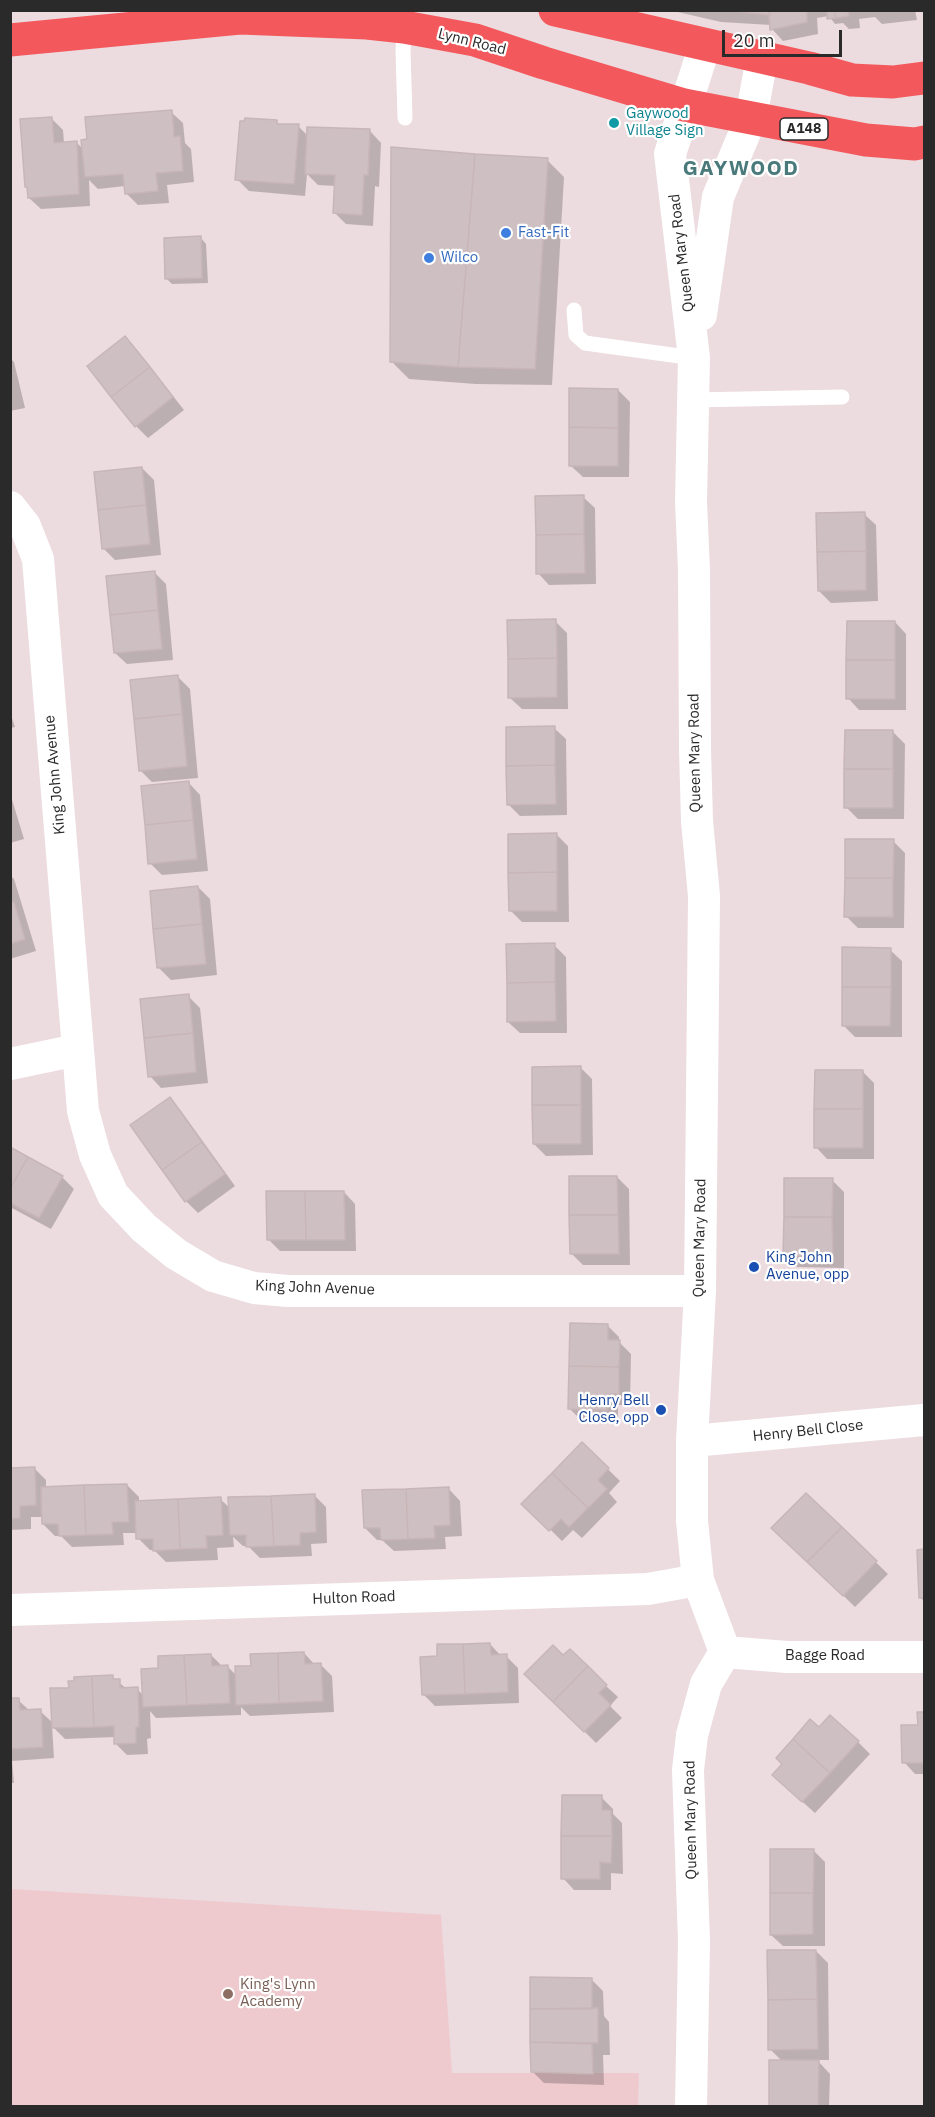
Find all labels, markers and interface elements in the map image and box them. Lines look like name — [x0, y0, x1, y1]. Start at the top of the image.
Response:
scale bar — [725, 18, 845, 56]
street label: Lynn Road — [436, 25, 508, 59]
text: 20 m — [733, 29, 775, 52]
place label: Gaywood Village Sign — [626, 105, 703, 140]
marker: Gaywood Village Sign — [607, 116, 621, 130]
road number: A148 — [780, 118, 828, 140]
district label: GAYWOOD — [683, 156, 799, 182]
street label: Queen Mary Road — [666, 193, 698, 313]
place label: Fast-Fit — [518, 224, 569, 242]
marker: Fast-Fit — [499, 226, 513, 240]
place label: Wilco — [441, 249, 478, 267]
marker: Wilco — [422, 251, 436, 265]
street label: Queen Mary Road — [685, 693, 705, 813]
street label: King John Avenue — [41, 714, 69, 836]
street label: Queen Mary Road — [690, 1178, 710, 1298]
place label: King John Avenue, opp — [766, 1249, 849, 1284]
marker: King John Avenue, opp — [747, 1260, 761, 1274]
street label: King John Avenue — [255, 1277, 375, 1299]
place label: Henry Bell Close, opp — [579, 1392, 649, 1427]
marker: Henry Bell Close, opp — [654, 1403, 668, 1417]
street label: Henry Bell Close — [752, 1416, 864, 1446]
street label: Hulton Road — [312, 1588, 396, 1608]
street label: Bagge Road — [785, 1647, 865, 1665]
street label: Queen Mary Road — [681, 1760, 701, 1880]
place label: King's Lynn Academy — [240, 1976, 316, 2011]
marker: King's Lynn Academy — [221, 1987, 235, 2001]

